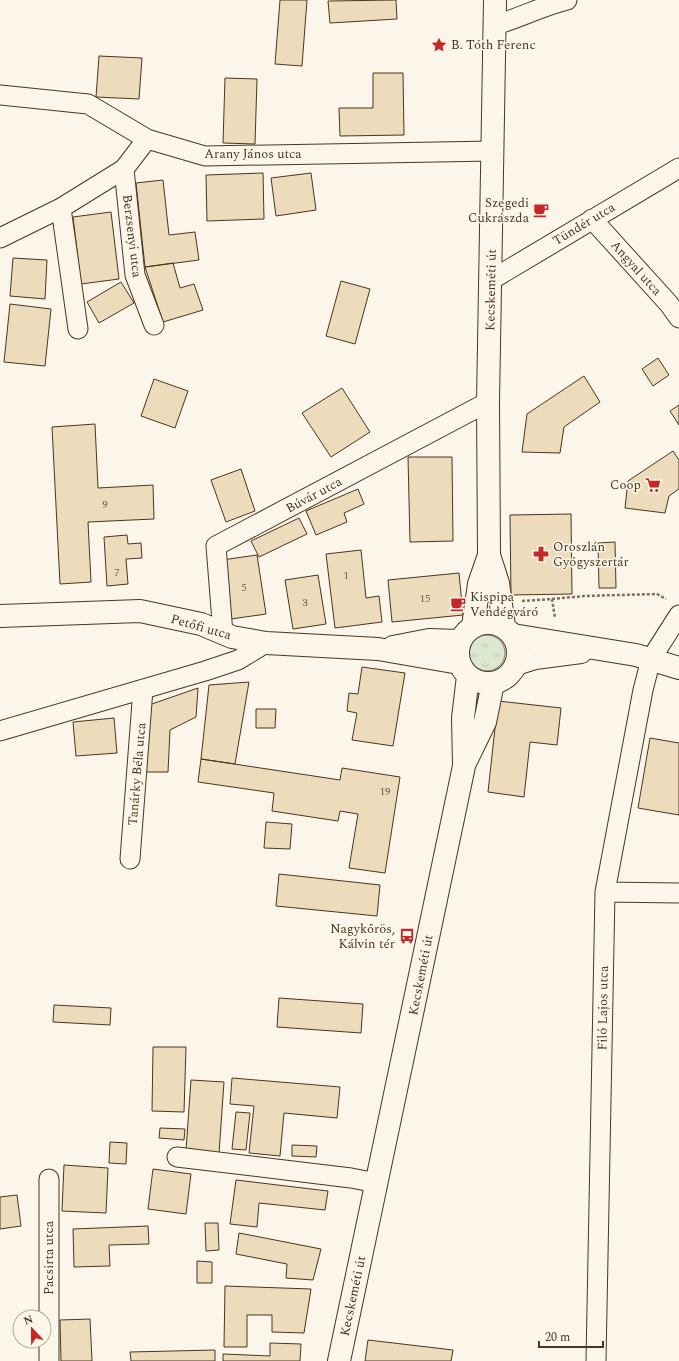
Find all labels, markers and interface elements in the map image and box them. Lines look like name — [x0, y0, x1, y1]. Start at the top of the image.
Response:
place label: B. Tóth Ferenc — [451, 35, 536, 55]
place icon: B. Tóth Ferenc — [430, 36, 448, 54]
street label: Arany János utca — [204, 144, 302, 164]
street label: Berzsenyi utca — [117, 193, 147, 279]
place label: Szegedi Cukrászda — [468, 193, 530, 228]
street label: Tündér utca — [549, 197, 620, 251]
cafe icon: Szegedi Cukrászda — [532, 201, 550, 219]
street label: Angyal utca — [606, 236, 667, 301]
street label: Kecskeméti út — [480, 249, 502, 331]
street label: Búvár utca — [282, 471, 346, 518]
place label: Coop — [610, 475, 641, 495]
supermarket icon: Coop — [644, 476, 662, 494]
house number: 9 — [102, 496, 108, 513]
place label: Oroszlán Gyógyszertár — [553, 537, 629, 572]
pharmacy icon: Oroszlán Gyógyszertár — [532, 545, 550, 563]
house number: 7 — [114, 564, 120, 581]
house number: 1 — [343, 567, 349, 584]
house number: 5 — [241, 579, 247, 596]
place label: Kispipa Vendégváró — [470, 587, 538, 622]
house number: 15 — [420, 590, 431, 607]
house number: 3 — [302, 594, 308, 611]
cafe icon: Kispipa Vendégváró — [449, 595, 467, 613]
street label: Petőfi utca — [168, 609, 234, 645]
street label: Tanárky Béla utca — [123, 721, 152, 826]
house number: 19 — [380, 783, 391, 800]
place label: Nagykőrös, Kálvin tér — [330, 919, 395, 954]
bus stop icon: Nagykőrös, Kálvin tér — [398, 927, 416, 945]
street label: Kecskeméti út — [403, 933, 439, 1017]
street label: Filó Lajos utca — [592, 965, 614, 1051]
street label: Pacsirta utca — [39, 1220, 59, 1295]
street label: Kecskeméti út — [335, 1254, 371, 1338]
north arrow — [12, 1309, 52, 1349]
text: N — [21, 1311, 36, 1330]
scale bar — [539, 1323, 603, 1349]
text: 20 m — [545, 1328, 570, 1347]

